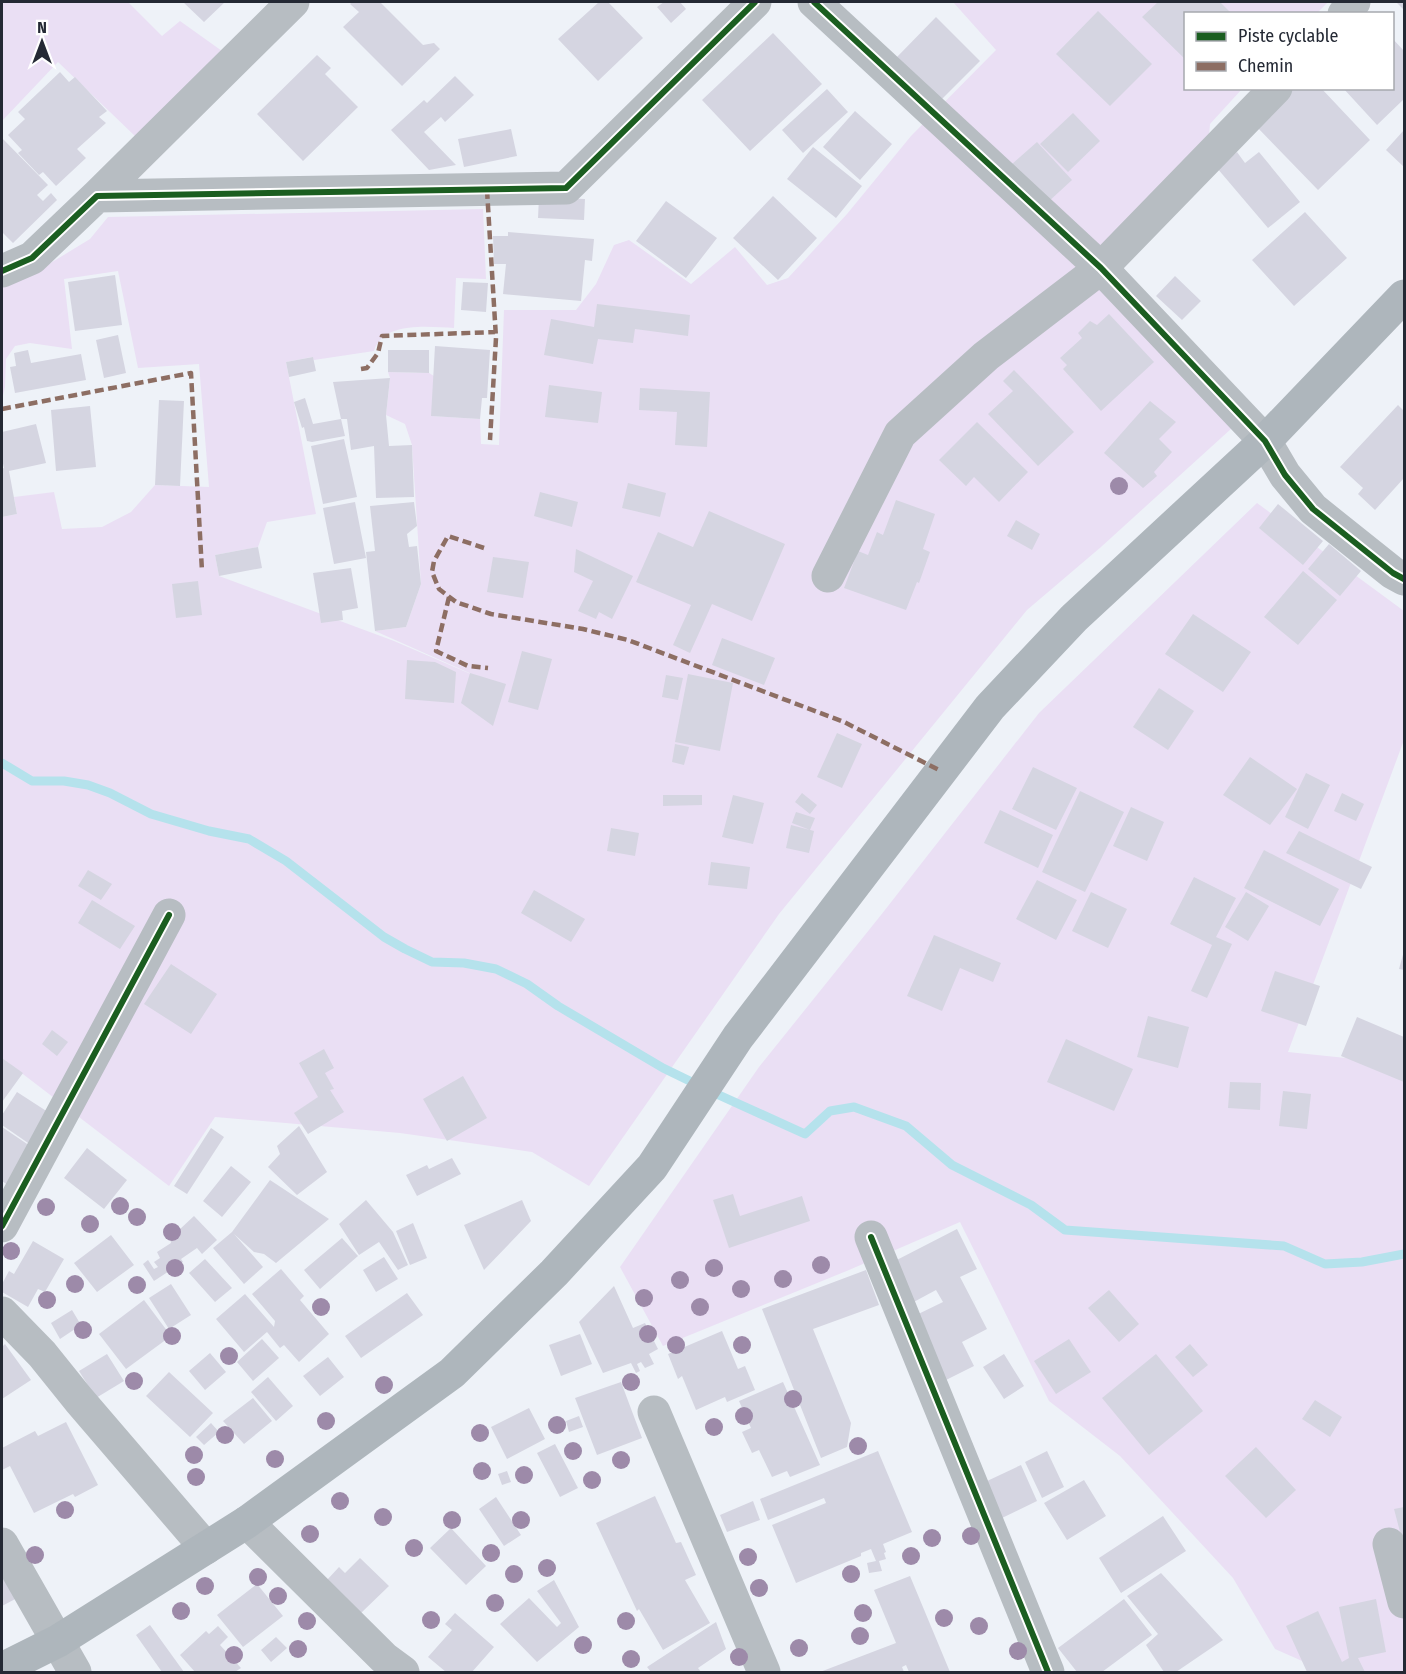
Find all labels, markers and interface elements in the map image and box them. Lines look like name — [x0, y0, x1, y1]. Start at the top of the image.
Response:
north arrow — [12, 12, 72, 72]
legend — [1184, 12, 1394, 90]
text: N — [37, 18, 47, 37]
text: Piste cyclable — [1238, 25, 1338, 47]
text: Chemin — [1238, 55, 1293, 77]

